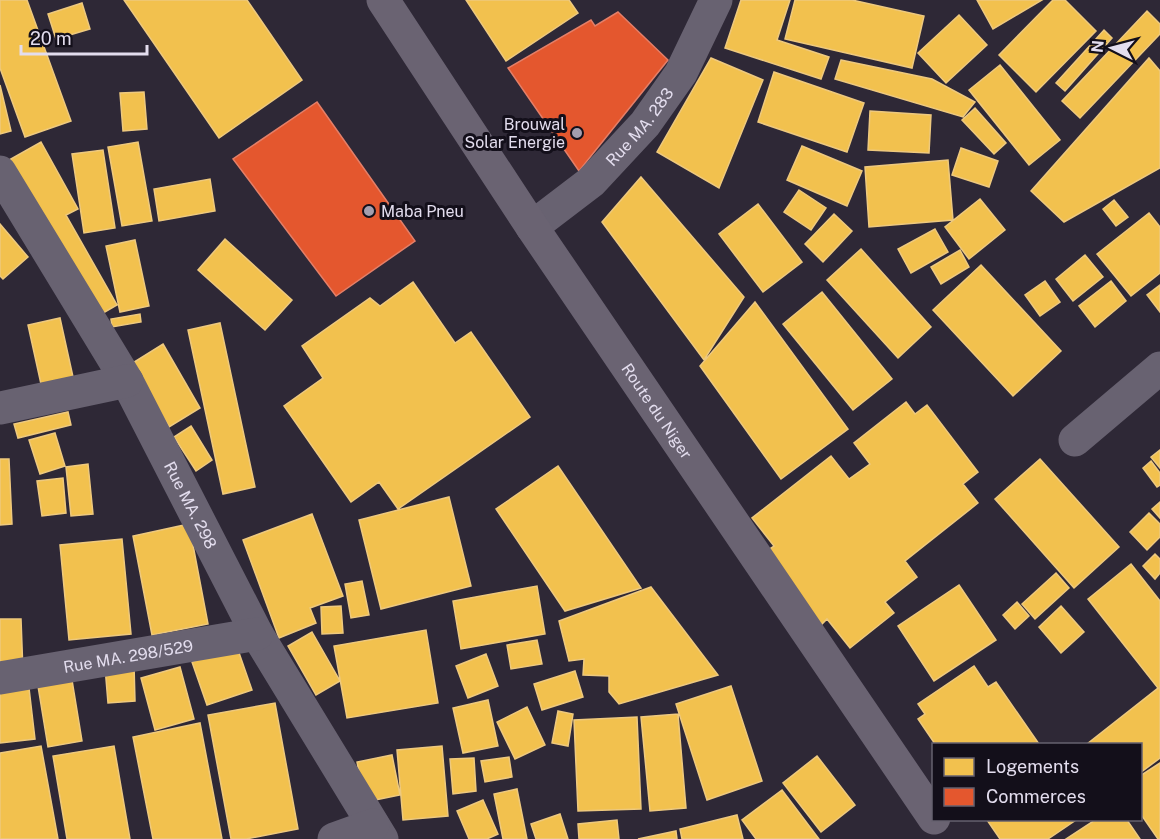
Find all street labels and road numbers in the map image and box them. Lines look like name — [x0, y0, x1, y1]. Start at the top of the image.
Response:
street label: Rue MA. 283 — [602, 84, 677, 170]
street label: Route du Niger — [618, 360, 696, 462]
street label: Rue MA. 298 — [160, 458, 221, 552]
street label: Rue MA. 298/529 — [62, 636, 194, 676]

